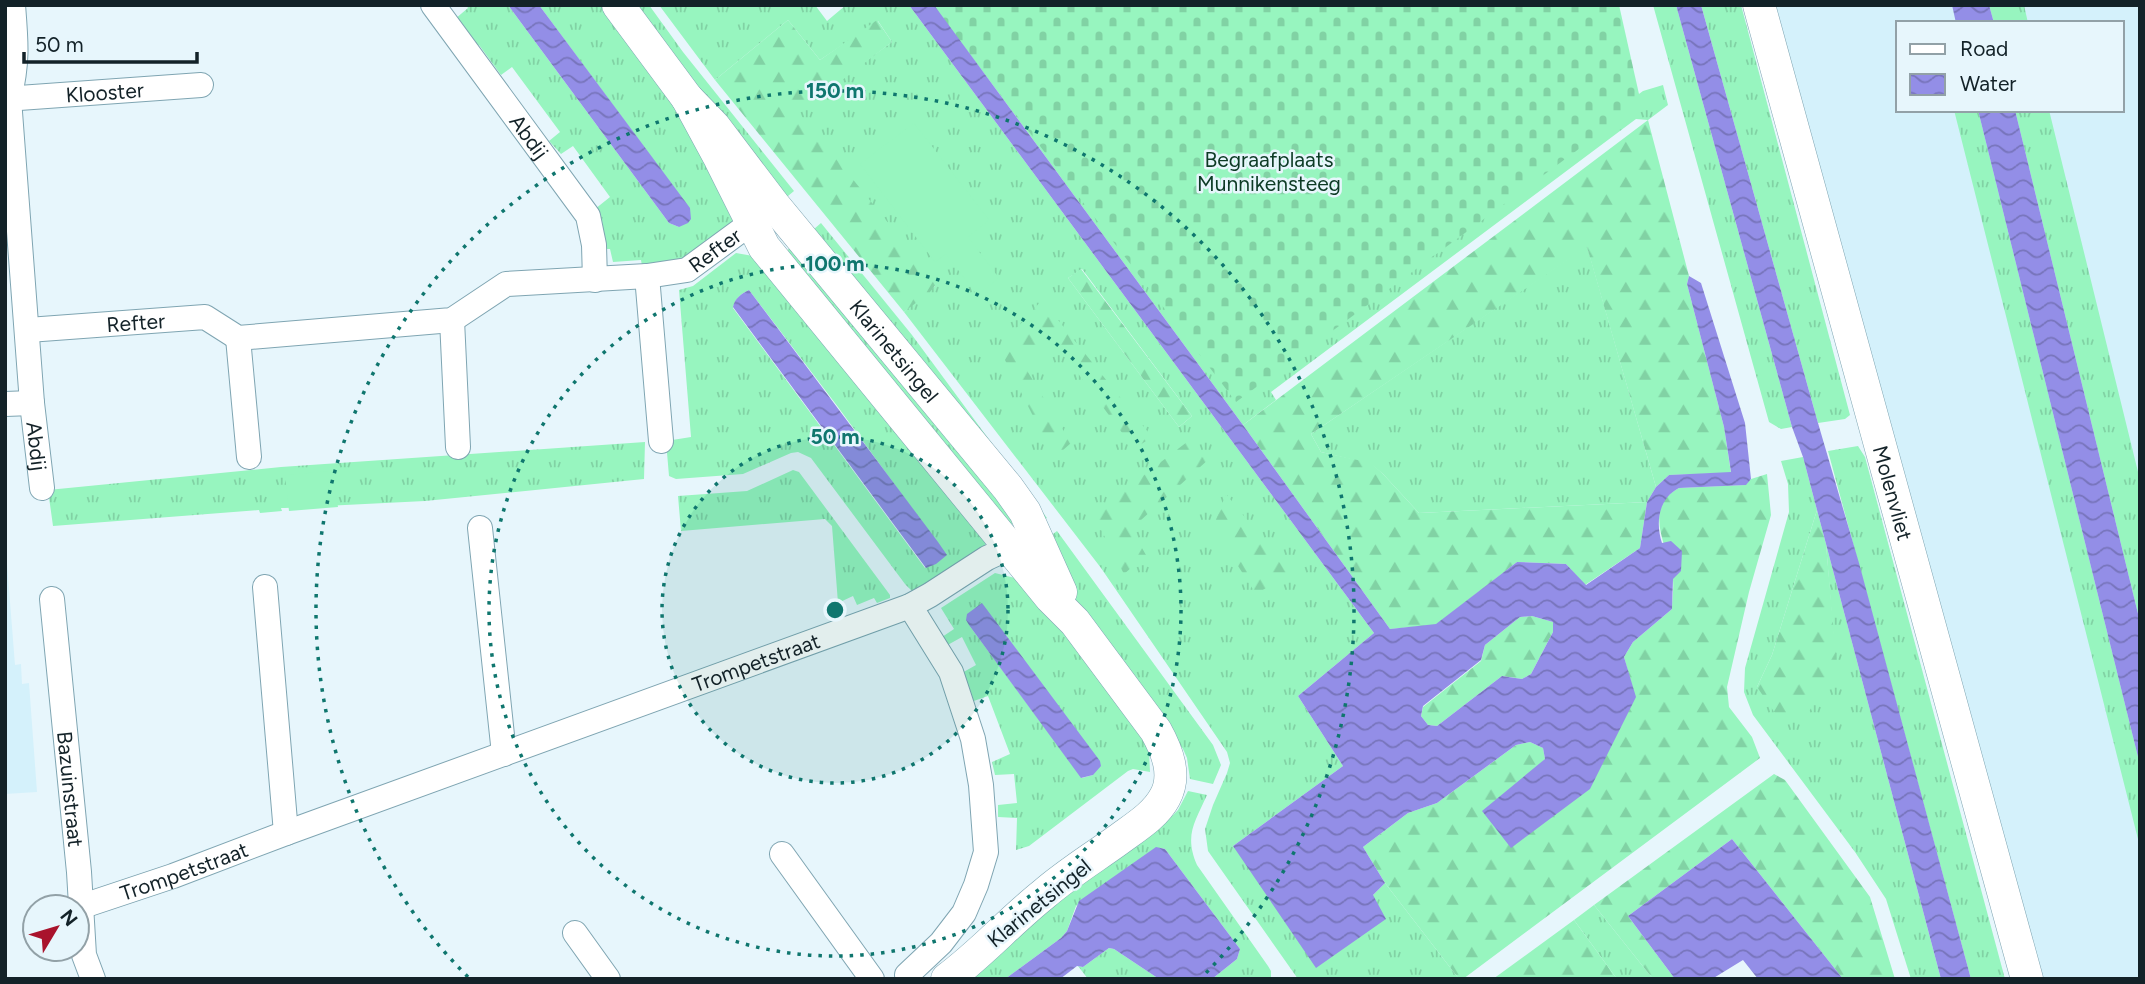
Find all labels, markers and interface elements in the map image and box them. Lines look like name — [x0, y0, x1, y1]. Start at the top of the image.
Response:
scale bar — [24, 21, 198, 65]
legend — [1896, 21, 2124, 112]
text: 50 m — [35, 32, 84, 57]
text: Road — [1960, 36, 2008, 61]
text: Water — [1960, 71, 2016, 96]
street label: Klooster — [65, 77, 145, 107]
text: 150 m — [806, 78, 864, 103]
street label: Abdij — [505, 109, 554, 164]
park label: Begraafplaats Munnikensteeg — [1197, 147, 1341, 196]
street label: Refter — [683, 222, 746, 277]
text: 100 m — [805, 251, 865, 276]
street label: Klarinetsingel — [845, 294, 944, 407]
street label: Refter — [105, 307, 166, 337]
street label: Abdij — [22, 420, 52, 472]
text: 50 m — [810, 424, 860, 449]
street label: Molenvliet — [1868, 443, 1918, 543]
centre of rings — [823, 598, 847, 622]
street label: Trompetstraat — [689, 627, 823, 697]
street label: Bazuinstraat — [53, 730, 89, 848]
street label: Trompetstraat — [117, 836, 251, 905]
street label: Klarinetsingel — [982, 854, 1096, 952]
north arrow — [21, 893, 91, 963]
text: N — [55, 905, 83, 931]

